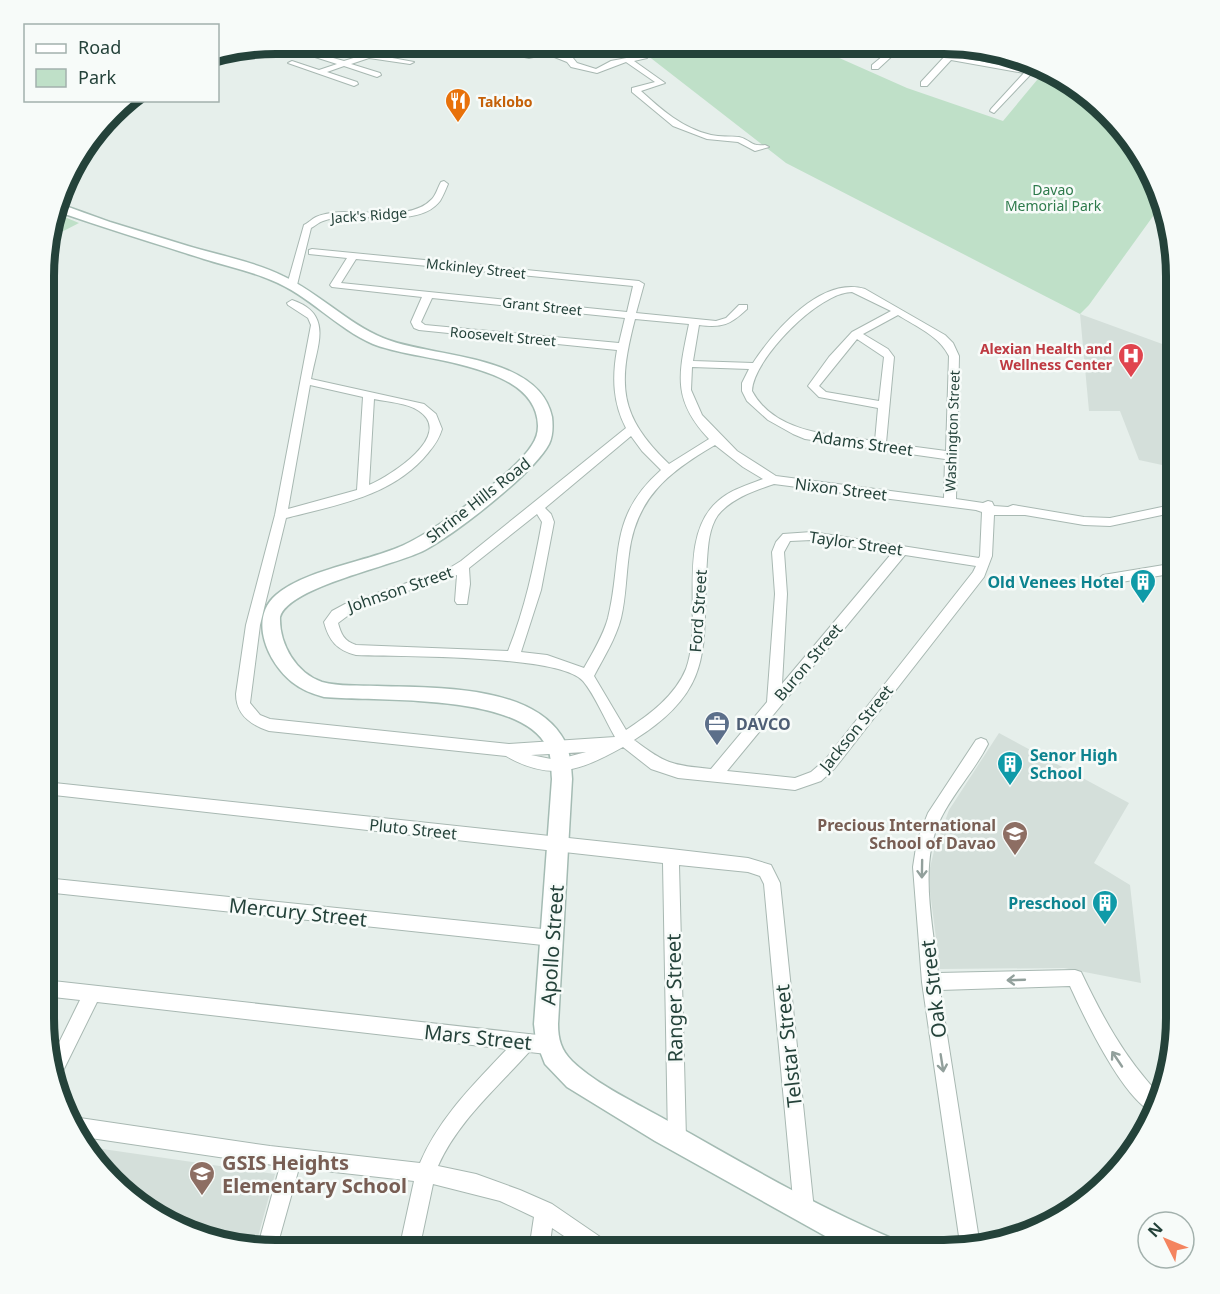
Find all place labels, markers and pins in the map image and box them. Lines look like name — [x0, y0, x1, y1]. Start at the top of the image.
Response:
restaurant icon: Taklobo — [443, 86, 473, 124]
place label: Taklobo — [478, 92, 533, 111]
place label: Alexian Health and Wellness Center — [980, 339, 1113, 374]
hospital icon: Alexian Health and Wellness Center — [1116, 341, 1146, 379]
building icon: Old Venees Hotel — [1128, 567, 1158, 605]
place label: Old Venees Hotel — [987, 571, 1124, 593]
office icon: DAVCO — [702, 709, 732, 747]
place label: DAVCO — [736, 713, 791, 735]
place label: Senor High School — [1030, 744, 1118, 784]
building icon: Senor High School — [995, 749, 1025, 787]
place label: Precious International School of Davao — [817, 814, 996, 854]
school or university icon: Precious International School of Davao — [1000, 819, 1030, 857]
building icon: Preschool — [1090, 888, 1120, 926]
place label: Preschool — [1008, 892, 1086, 914]
place label: GSIS Heights Elementary School — [222, 1149, 407, 1199]
school or university icon: GSIS Heights Elementary School — [187, 1159, 217, 1197]

